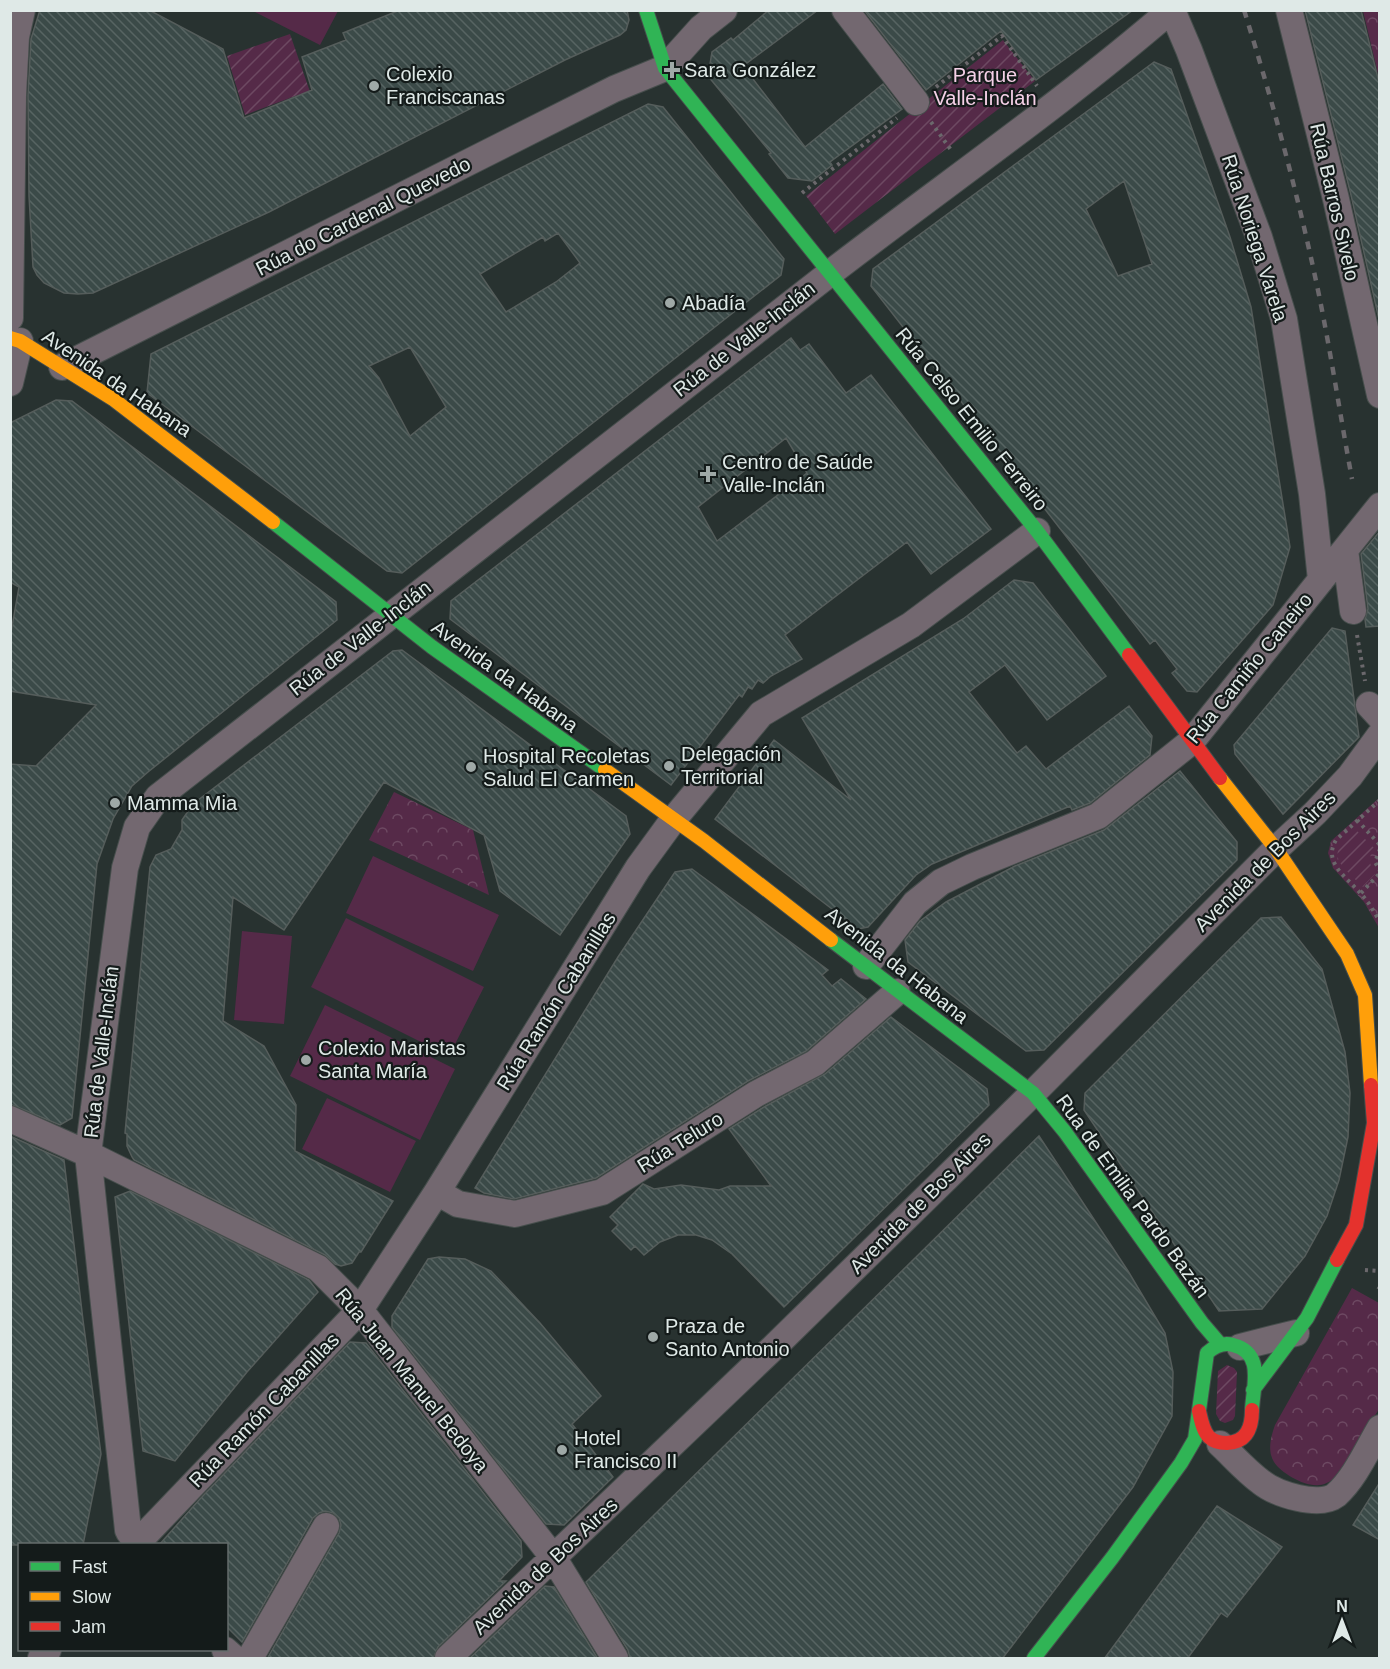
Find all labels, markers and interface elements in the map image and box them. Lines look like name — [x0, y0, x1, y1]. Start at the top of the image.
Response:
place label: Sara González — [684, 59, 816, 81]
place label: Colexio Franciscanas — [386, 63, 505, 108]
marker: Sara González — [665, 63, 679, 77]
park label: Parque Valle-Inclán — [933, 64, 1037, 109]
marker: Colexio Franciscanas — [367, 79, 381, 93]
street label: Rúa Barros Sivelo — [1306, 121, 1364, 283]
street label: Rúa do Cardenal Quevedo — [252, 152, 474, 280]
street label: Rúa Noriega Varela — [1218, 152, 1293, 325]
street label: Rúa de Valle-Inclán — [669, 277, 819, 401]
place label: Abadía — [682, 292, 746, 314]
marker: Abadía — [663, 296, 677, 310]
street label: Rúa Celso Emilio Ferreiro — [891, 323, 1053, 515]
street label: Avenida da Habana — [38, 325, 197, 442]
place label: Centro de Saúde Valle-Inclán — [722, 451, 873, 496]
marker: Centro de Saúde Valle-Inclán — [699, 465, 717, 483]
street label: Rúa de Valle-Inclán — [285, 576, 435, 700]
street label: Rúa Camiño Caneiro — [1182, 589, 1316, 747]
street label: Avenida da Habana — [428, 616, 583, 737]
place label: Delegación Territorial — [681, 743, 781, 788]
place label: Hospital Recoletas Salud El Carmen — [483, 745, 650, 790]
marker: Delegación Territorial — [662, 759, 676, 773]
marker: Hospital Recoletas Salud El Carmen — [464, 760, 478, 774]
street label: Avenida de Bos Aires — [1190, 786, 1340, 936]
place label: Mamma Mia — [127, 792, 238, 814]
marker: Mamma Mia — [108, 796, 122, 810]
street label: Avenida da Habana — [821, 902, 974, 1028]
street label: Rúa Ramón Cabanillas — [492, 908, 620, 1094]
street label: Rúa de Valle-Inclán — [80, 965, 122, 1139]
place label: Colexio Maristas Santa María — [318, 1037, 466, 1082]
marker: Colexio Maristas Santa María — [299, 1053, 313, 1067]
street label: Rua de Emilia Pardo Bazán — [1052, 1090, 1214, 1302]
street label: Rúa Teluro — [633, 1107, 727, 1177]
street label: Avenida de Bos Aires — [845, 1128, 995, 1278]
street label: Rúa Juan Manuel Bedoya — [331, 1284, 494, 1477]
place label: Praza de Santo Antonio — [665, 1315, 790, 1360]
street label: Rúa Ramón Cabanillas — [185, 1328, 343, 1492]
marker: Praza de Santo Antonio — [646, 1330, 660, 1344]
place label: Hotel Francisco II — [574, 1427, 677, 1472]
marker: Hotel Francisco II — [555, 1443, 569, 1457]
street label: Avenida de Bos Aires — [468, 1493, 622, 1639]
legend — [18, 1543, 228, 1651]
text: Fast — [72, 1557, 107, 1577]
text: Slow — [72, 1587, 112, 1607]
north arrow — [1312, 1591, 1372, 1651]
text: N — [1336, 1598, 1348, 1615]
text: Jam — [72, 1617, 106, 1637]

